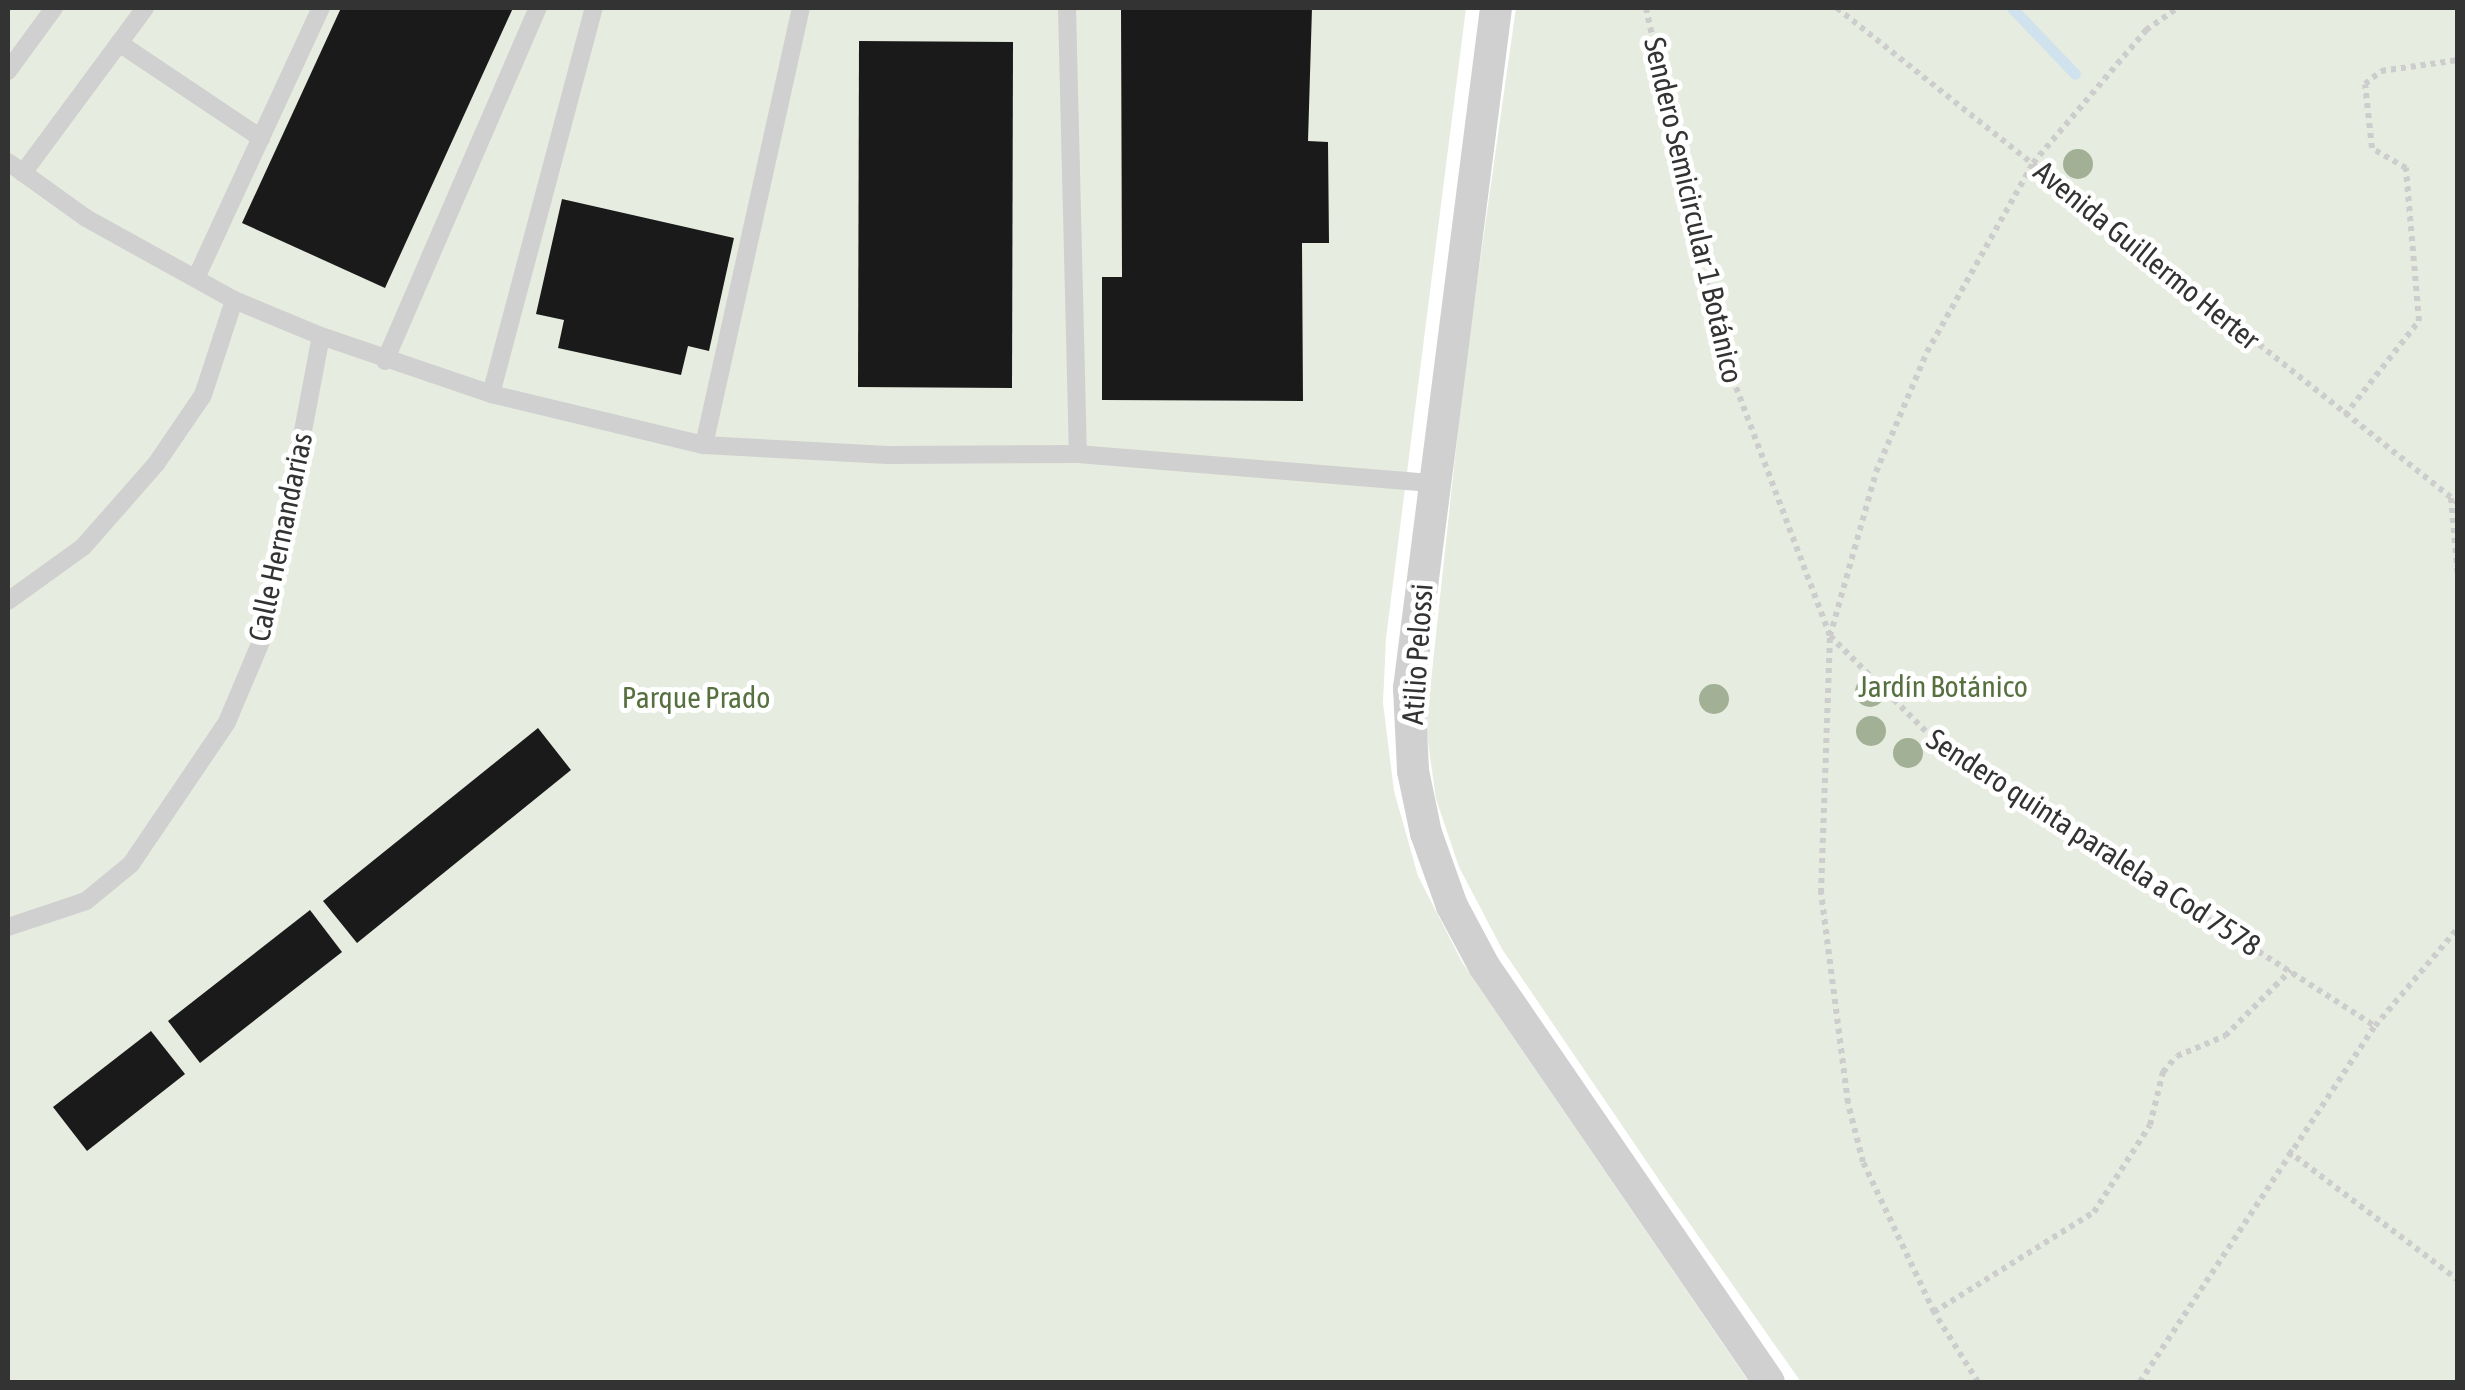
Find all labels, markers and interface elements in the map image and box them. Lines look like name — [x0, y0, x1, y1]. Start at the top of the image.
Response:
street label: Sendero Semicircular 1 Botánico — [1637, 34, 1751, 386]
street label: Avenida Guillermo Herter — [2027, 153, 2267, 357]
street label: Calle Hernandarias — [240, 429, 320, 645]
street label: Atilio Pelossi — [1394, 582, 1440, 726]
park label: Jardín Botánico — [1858, 668, 2028, 704]
park label: Parque Prado — [622, 679, 770, 715]
street label: Sendero quinta paralela a Cod 7578 — [1920, 721, 2268, 963]

